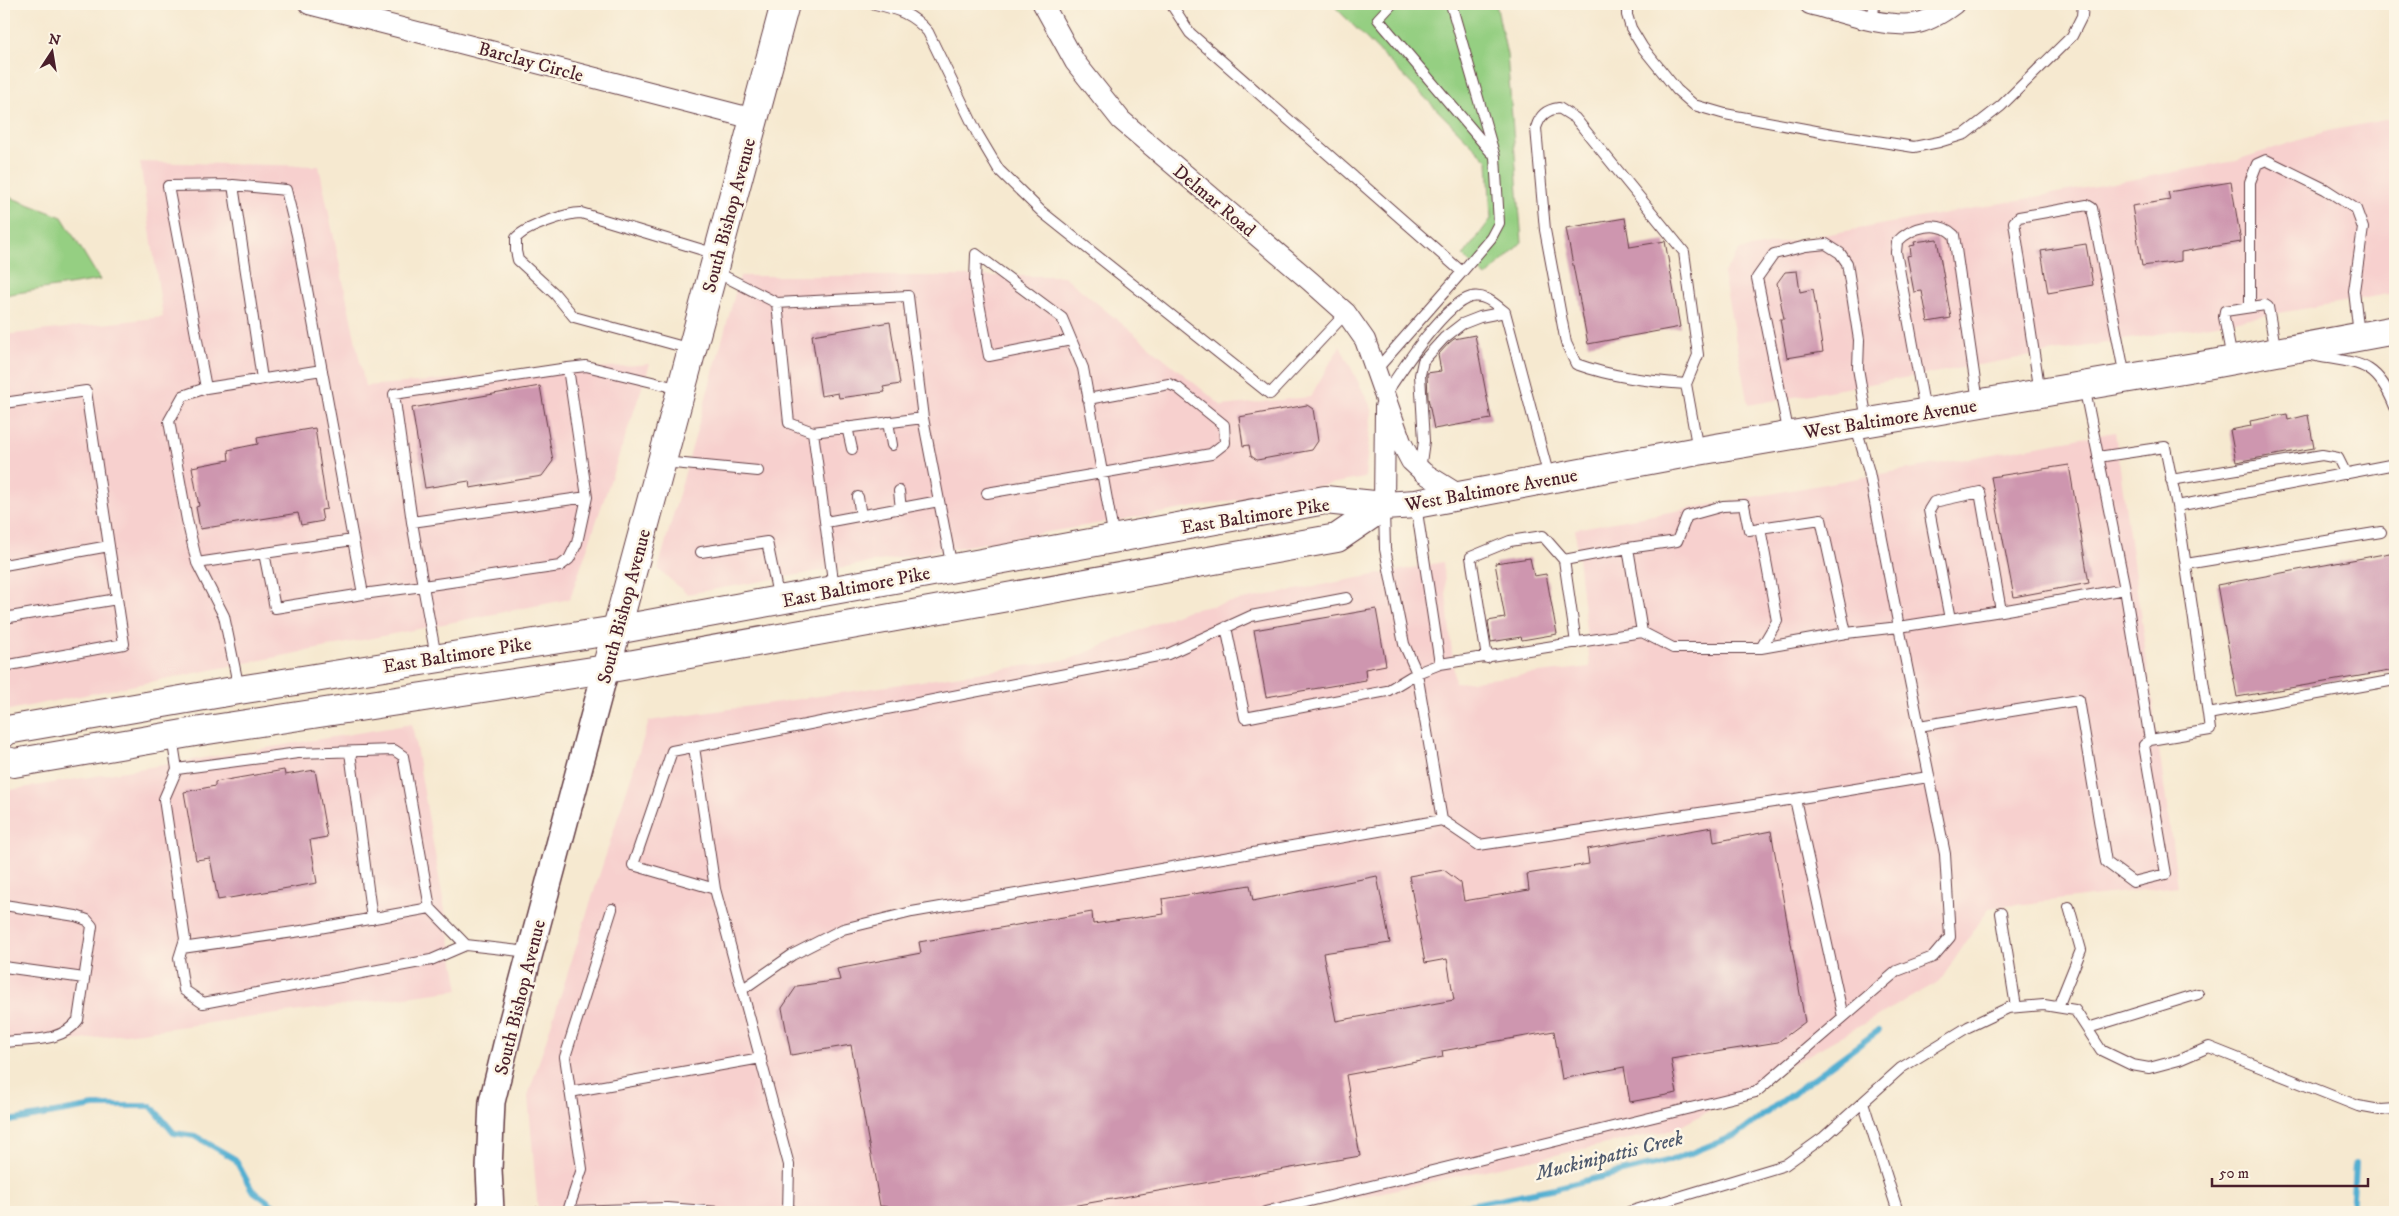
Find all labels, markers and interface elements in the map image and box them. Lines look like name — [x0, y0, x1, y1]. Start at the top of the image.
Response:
north arrow — [28, 28, 78, 78]
text: N — [47, 30, 62, 50]
street label: Barclay Circle — [475, 37, 586, 88]
street label: South Bishop Avenue — [698, 135, 761, 295]
street label: Delmar Road — [1168, 160, 1260, 243]
street label: West Baltimore Avenue — [1801, 394, 1978, 445]
street label: West Baltimore Avenue — [1402, 464, 1579, 517]
street label: East Baltimore Pike — [1179, 493, 1331, 540]
street label: South Bishop Avenue — [593, 526, 656, 686]
street label: East Baltimore Pike — [780, 562, 932, 613]
street label: East Baltimore Pike — [381, 632, 533, 679]
street label: South Bishop Avenue — [490, 917, 551, 1077]
water label: Muckinipattis Creek — [1531, 1126, 1686, 1187]
scale bar — [2212, 1156, 2368, 1188]
text: 50 m — [2219, 1164, 2249, 1183]

